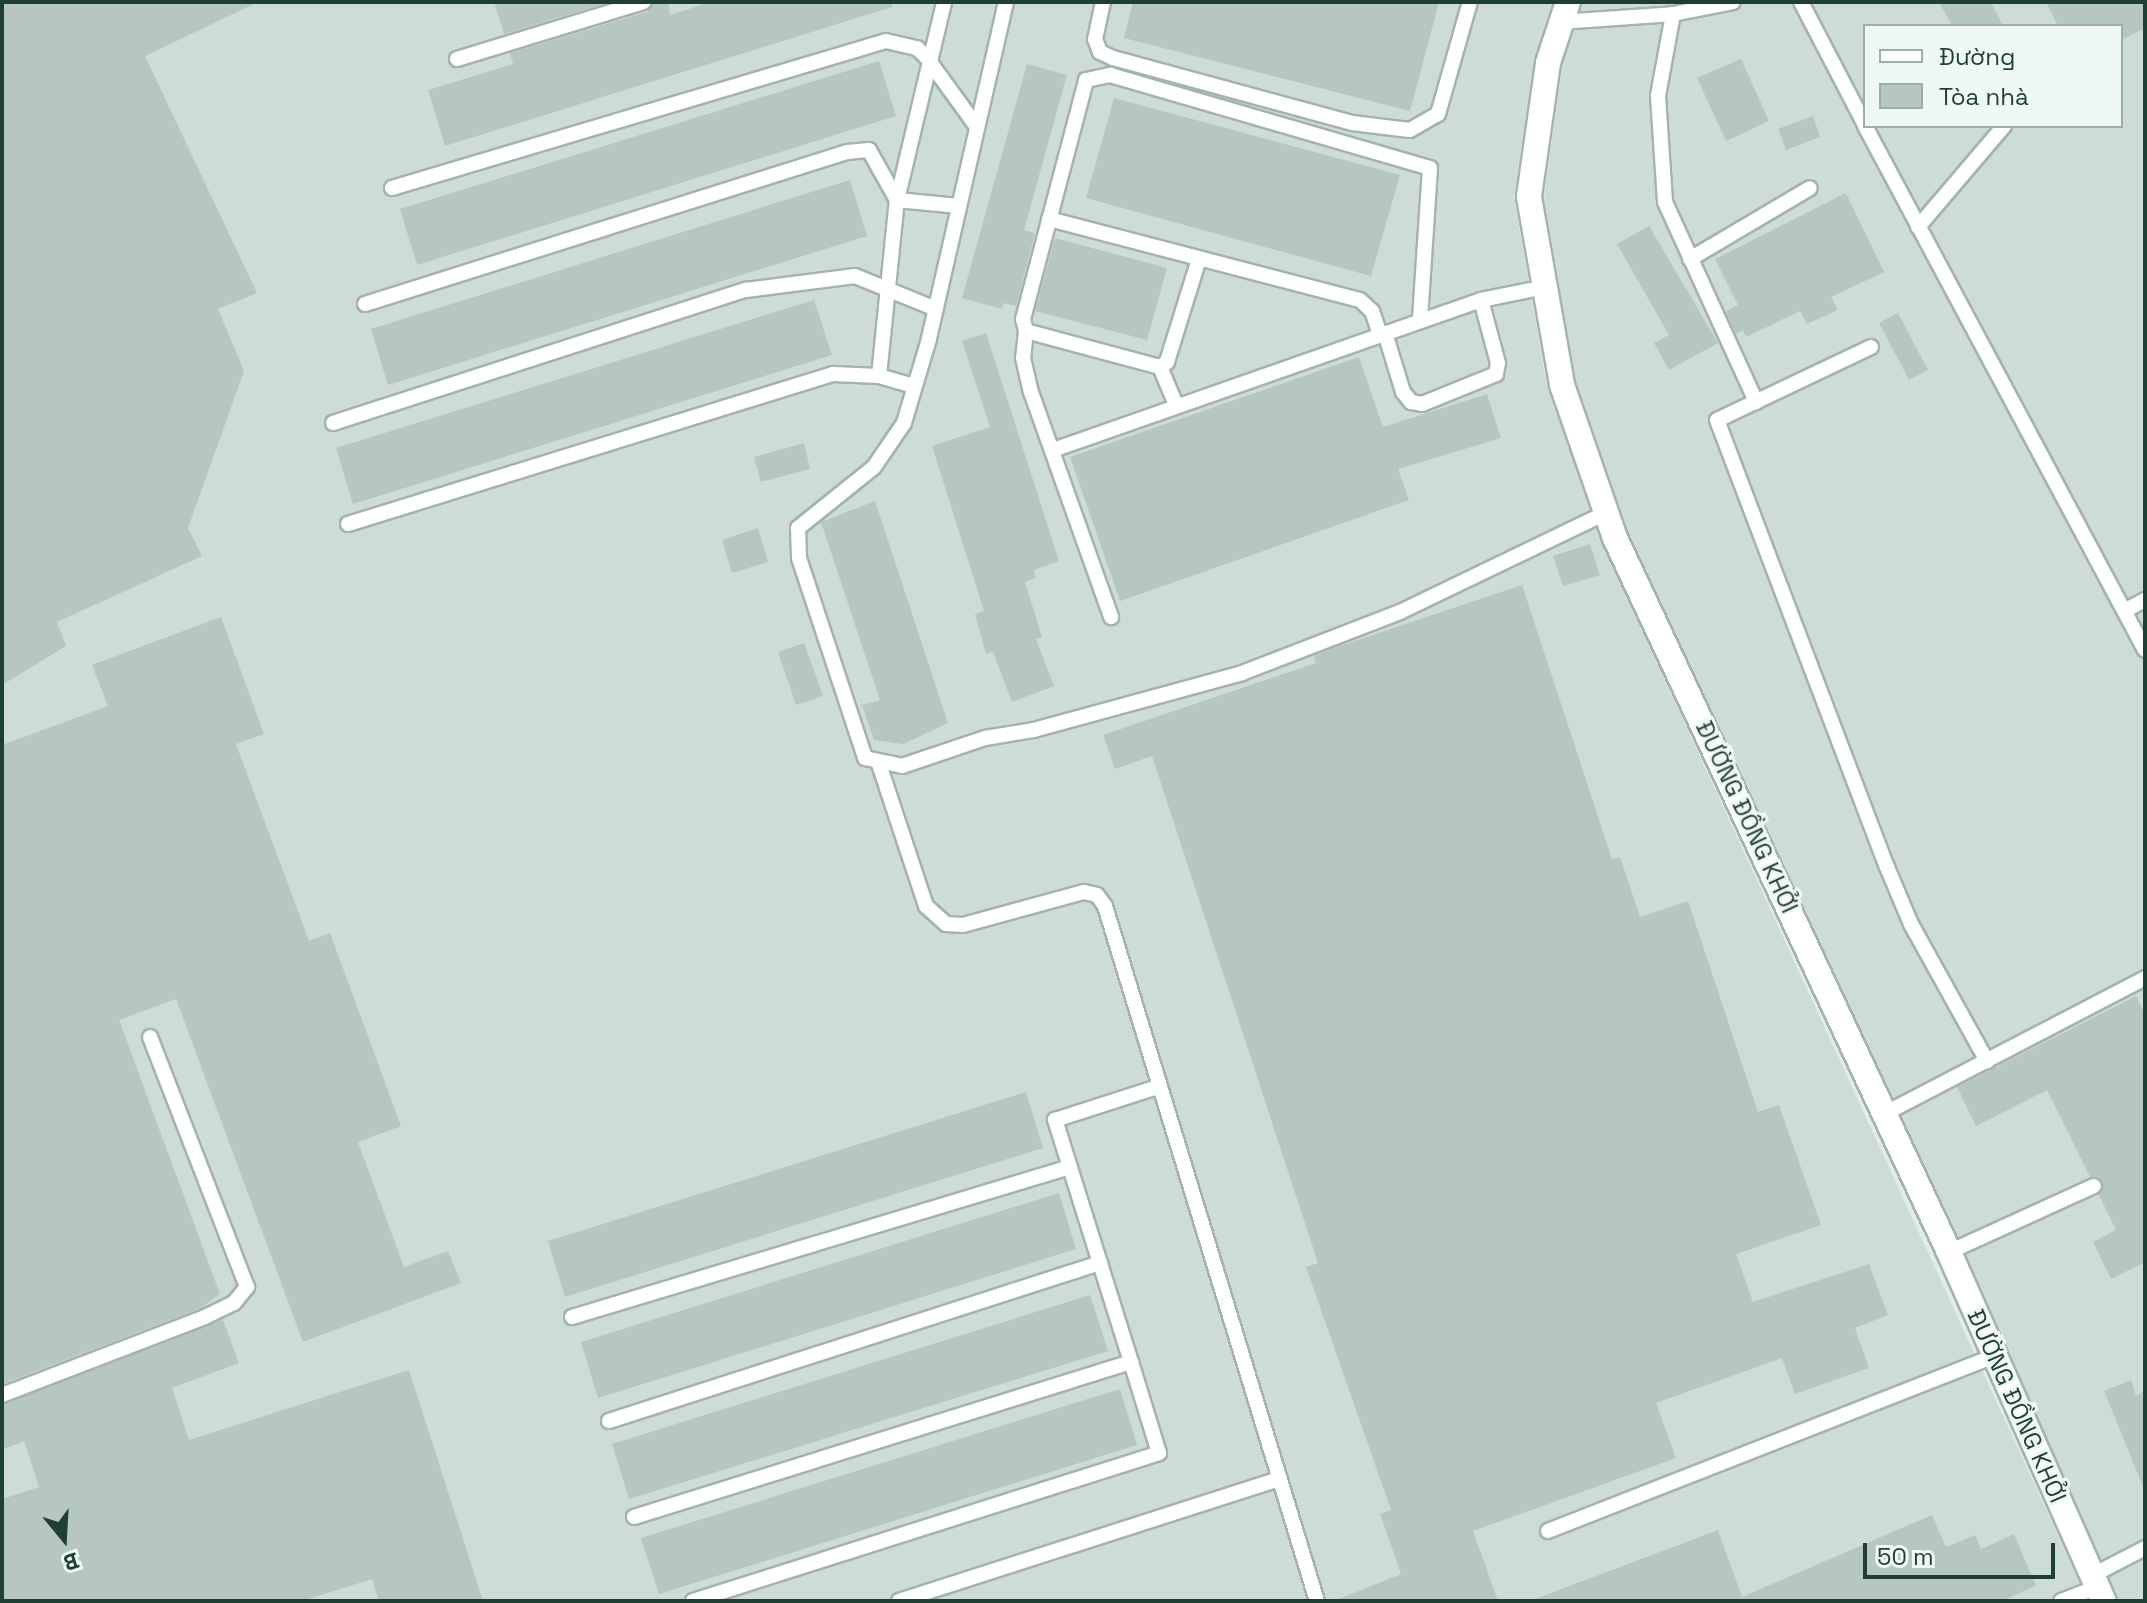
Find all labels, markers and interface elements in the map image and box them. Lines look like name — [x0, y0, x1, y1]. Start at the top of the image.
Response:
legend — [1863, 24, 2123, 128]
text: Đường — [1939, 41, 2015, 72]
text: Tòa nhà — [1939, 81, 2029, 112]
street label: ĐƯỜNG ĐỒNG KHỞI — [1690, 716, 1804, 918]
street label: ĐƯỜNG ĐỒNG KHỞI — [1961, 1305, 2073, 1507]
north arrow — [24, 1499, 104, 1579]
scale bar — [1867, 1527, 2059, 1577]
text: 50 m — [1877, 1541, 1934, 1572]
text: B — [60, 1546, 83, 1577]

